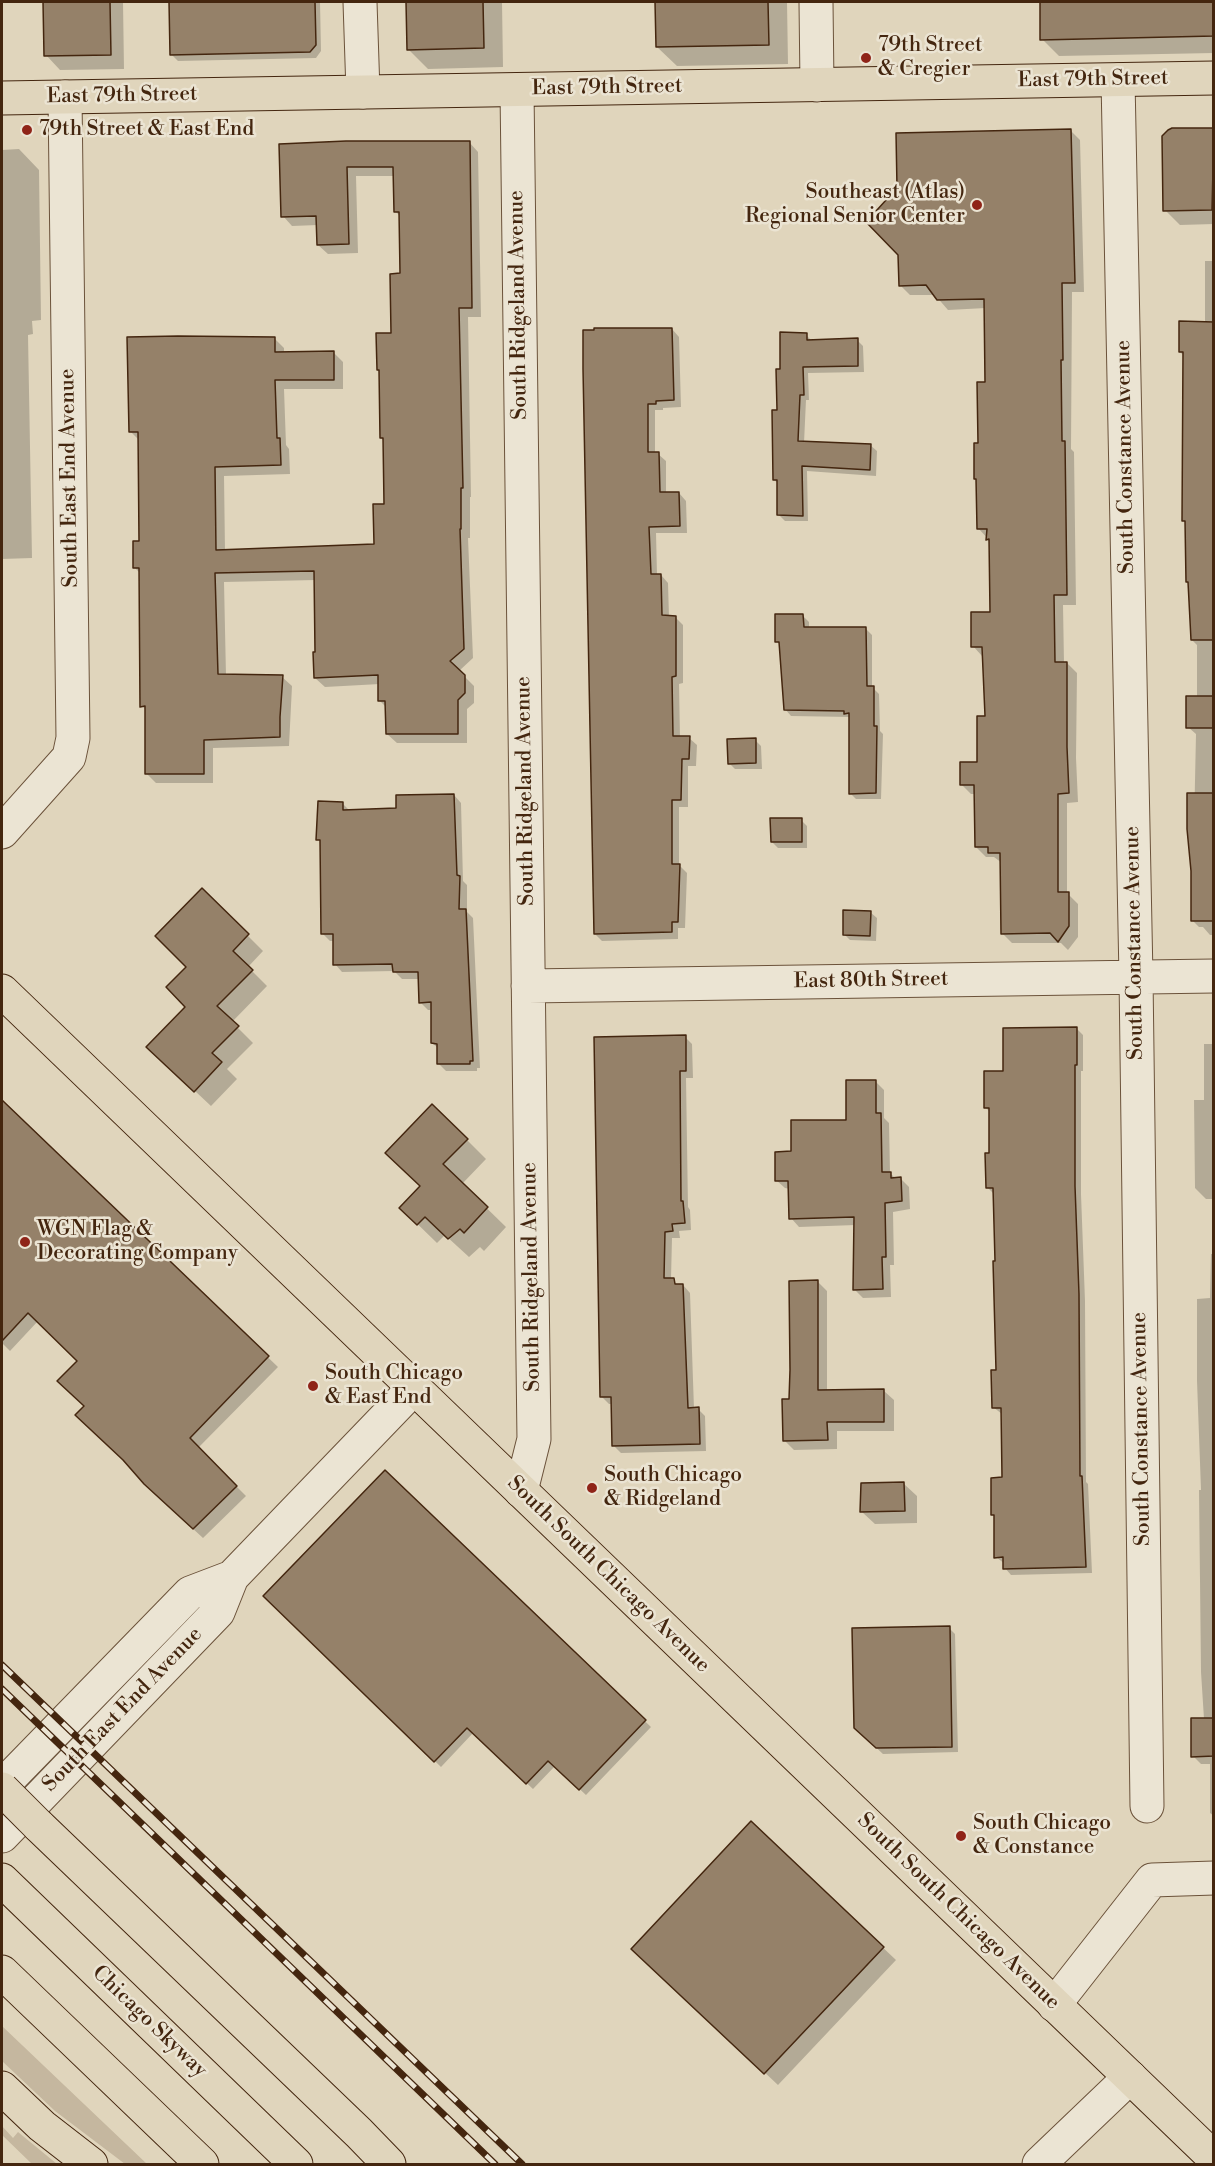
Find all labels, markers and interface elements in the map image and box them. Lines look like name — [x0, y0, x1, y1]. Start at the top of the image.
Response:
place label: 79th Street & Cregier — [878, 33, 983, 83]
marker: 79th Street & Cregier — [859, 51, 873, 65]
street label: East 79th Street — [1017, 66, 1169, 94]
street label: East 79th Street — [531, 74, 683, 102]
street label: East 79th Street — [46, 82, 198, 110]
place label: 79th Street & East End — [39, 117, 254, 143]
marker: 79th Street & East End — [20, 123, 34, 137]
place label: Southeast (Atlas) Regional Senior Center — [745, 180, 965, 230]
street label: South Ridgeland Avenue — [504, 190, 534, 420]
marker: Southeast (Atlas) Regional Senior Center — [970, 198, 984, 212]
street label: South Constance Avenue — [1111, 340, 1141, 574]
street label: South East End Avenue — [55, 368, 85, 588]
street label: South Ridgeland Avenue — [511, 676, 541, 906]
street label: South Constance Avenue — [1120, 826, 1150, 1060]
street label: East 80th Street — [793, 967, 949, 995]
street label: South Ridgeland Avenue — [517, 1162, 547, 1392]
place label: WGN Flag & Decorating Company — [37, 1217, 238, 1267]
marker: WGN Flag & Decorating Company — [18, 1235, 32, 1249]
street label: South Constance Avenue — [1127, 1312, 1157, 1546]
place label: South Chicago & East End — [325, 1361, 463, 1411]
marker: South Chicago & East End — [306, 1379, 320, 1393]
place label: South Chicago & Ridgeland — [604, 1463, 742, 1513]
street label: South South Chicago Avenue — [501, 1471, 715, 1679]
marker: South Chicago & Ridgeland — [585, 1481, 599, 1495]
street label: South East End Avenue — [38, 1622, 208, 1798]
street label: South South Chicago Avenue — [851, 1808, 1065, 2016]
place label: South Chicago & Constance — [973, 1811, 1111, 1861]
marker: South Chicago & Constance — [954, 1829, 968, 1843]
street label: Chicago Skyway — [86, 1961, 212, 2083]

